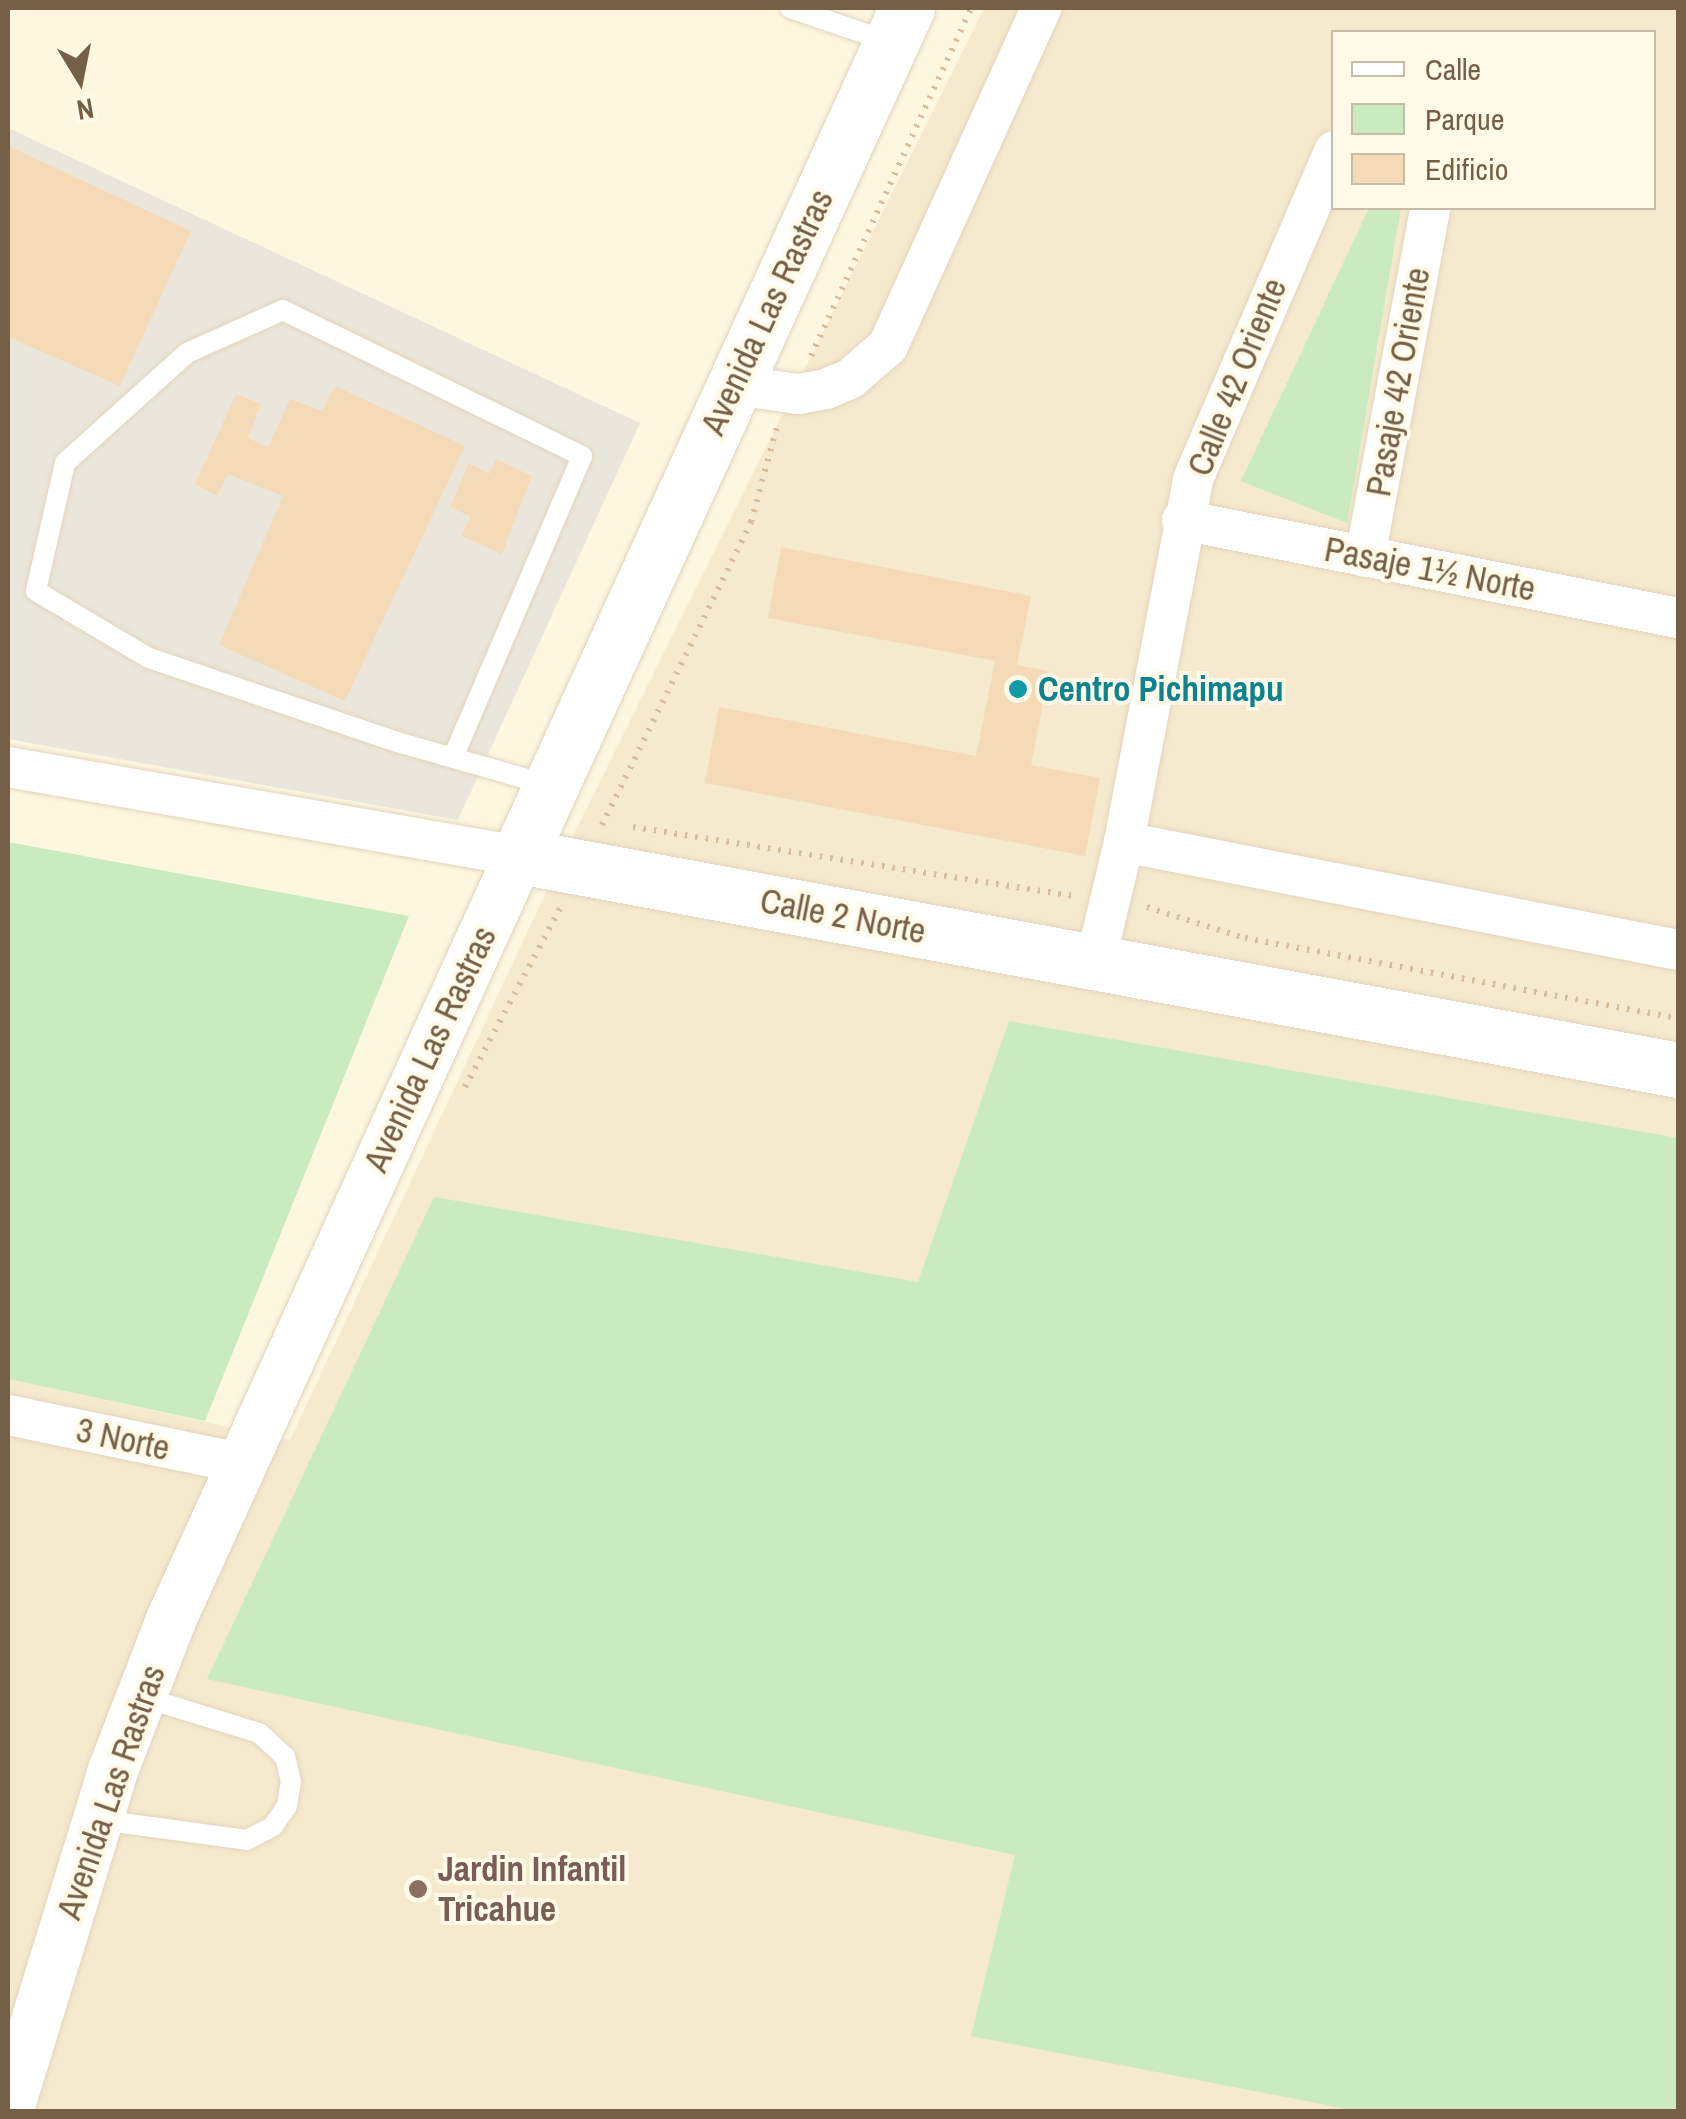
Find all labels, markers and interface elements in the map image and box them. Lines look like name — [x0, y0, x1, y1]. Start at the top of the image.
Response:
north arrow — [30, 30, 130, 130]
legend — [1331, 30, 1656, 210]
text: Calle — [1425, 49, 1481, 89]
text: N — [74, 89, 97, 130]
text: Parque — [1425, 99, 1504, 139]
text: Edificio — [1425, 149, 1508, 189]
street label: Avenida Las Rastras — [692, 183, 842, 441]
street label: Pasaje 42 Oriente — [1357, 264, 1439, 500]
street label: Calle 42 Oriente — [1178, 272, 1296, 482]
street label: Pasaje 1½ Norte — [1321, 528, 1539, 610]
place label: Centro Pichimapu — [1038, 668, 1284, 710]
marker: Centro Pichimapu — [1007, 678, 1029, 700]
street label: Calle 2 Norte — [757, 879, 929, 953]
street label: Avenida Las Rastras — [355, 920, 505, 1178]
street label: 3 Norte — [73, 1409, 173, 1469]
street label: Avenida Las Rastras — [48, 1659, 174, 1925]
place label: Jardin Infantil Tricahue — [438, 1848, 626, 1930]
marker: Jardin Infantil Tricahue — [407, 1878, 429, 1900]

